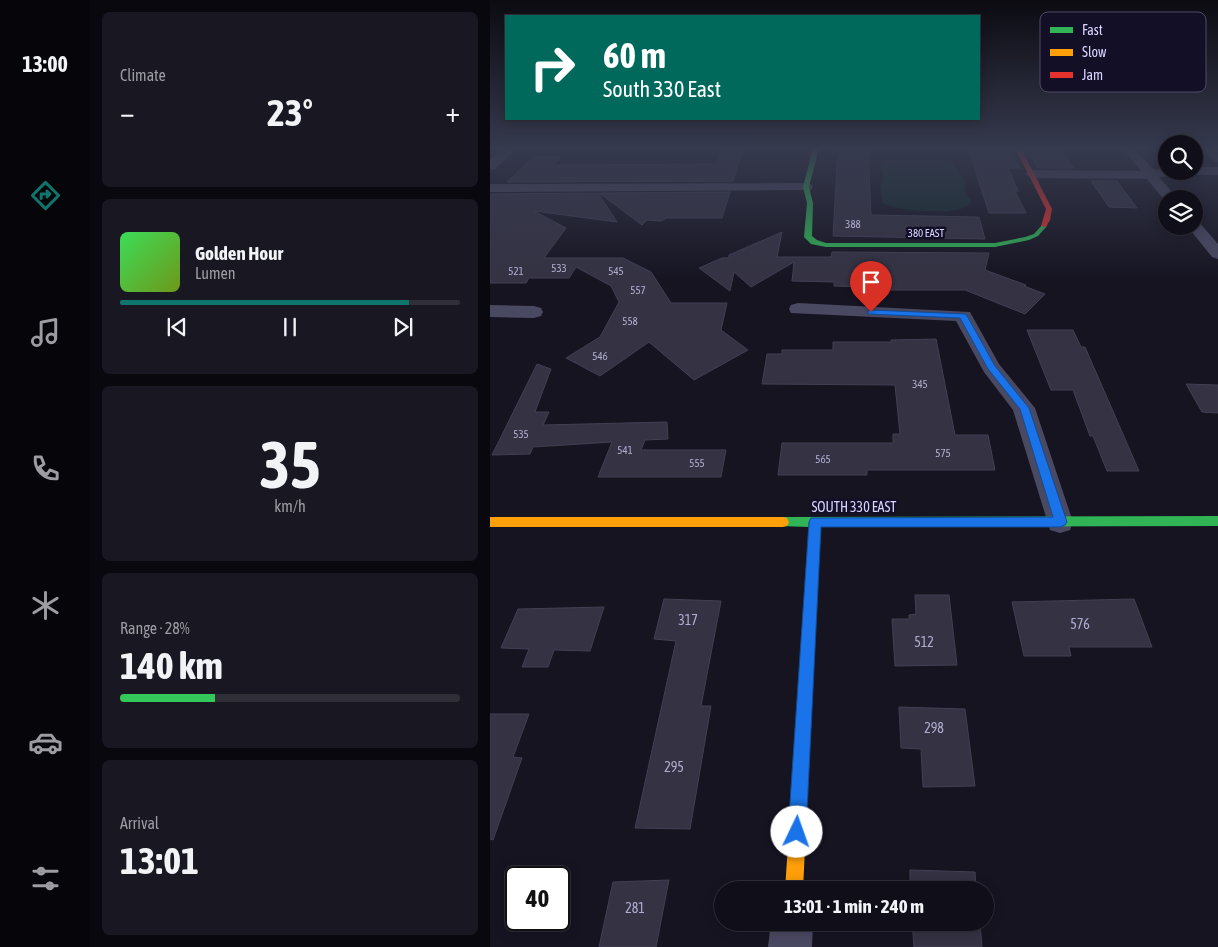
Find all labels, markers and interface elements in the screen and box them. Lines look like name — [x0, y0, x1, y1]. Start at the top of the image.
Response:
legend — [1040, 12, 1206, 92]
text: Fast — [1082, 22, 1103, 38]
icon: right — [520, 35, 585, 100]
text: 60 m — [603, 35, 666, 75]
text: Slow — [1082, 44, 1107, 60]
text: 13:00 — [22, 51, 68, 77]
text: Climate — [120, 66, 166, 84]
text: Jam — [1082, 67, 1103, 83]
text: South 330 East — [603, 76, 721, 102]
text: 23° — [267, 91, 313, 134]
text: − — [120, 96, 135, 128]
text: + — [445, 96, 460, 128]
map controls — [1158, 135, 1203, 235]
button: search — [1158, 135, 1203, 180]
icon: directions — [28, 178, 63, 213]
button: layers — [1158, 190, 1203, 235]
house number: 388 — [845, 218, 861, 230]
street label: 380 EAST — [908, 227, 944, 239]
text: Golden Hour — [195, 242, 283, 264]
pin — [850, 261, 892, 312]
house number: 533 — [551, 262, 567, 274]
text: Lumen — [195, 264, 235, 282]
house number: 521 — [508, 265, 524, 277]
house number: 545 — [608, 265, 624, 277]
icon: arrive — [857, 268, 885, 296]
house number: 557 — [630, 284, 646, 296]
icon: previous — [163, 313, 191, 341]
icon: pause — [276, 313, 304, 341]
icon: next — [389, 313, 417, 341]
icon: music — [28, 315, 63, 350]
house number: 558 — [622, 315, 638, 327]
house number: 546 — [592, 350, 608, 362]
house number: 345 — [912, 378, 928, 390]
text: 35 — [259, 427, 321, 502]
house number: 535 — [513, 428, 529, 440]
house number: 541 — [617, 444, 633, 456]
house number: 575 — [935, 447, 951, 459]
icon: phone — [28, 451, 63, 486]
house number: 565 — [815, 453, 831, 465]
house number: 555 — [689, 457, 705, 469]
text: km/h — [274, 497, 306, 515]
street label: SOUTH 330 EAST — [811, 499, 897, 515]
icon: climate — [28, 588, 63, 623]
house number: 317 — [678, 612, 698, 628]
house number: 576 — [1070, 616, 1090, 632]
text: Range · 28% — [120, 619, 190, 637]
house number: 512 — [914, 634, 934, 650]
text: 140 km — [120, 644, 223, 687]
house number: 298 — [924, 720, 944, 736]
icon: car — [28, 725, 63, 760]
house number: 295 — [664, 759, 684, 775]
position arrow — [770, 805, 822, 857]
text: Arrival — [120, 814, 159, 832]
text: 13:01 — [120, 839, 199, 882]
icon: filters — [28, 861, 63, 896]
speed limit sign: 40 — [505, 866, 570, 931]
text: 13:01 · 1 min · 240 m — [784, 895, 924, 917]
house number: 281 — [625, 900, 645, 916]

